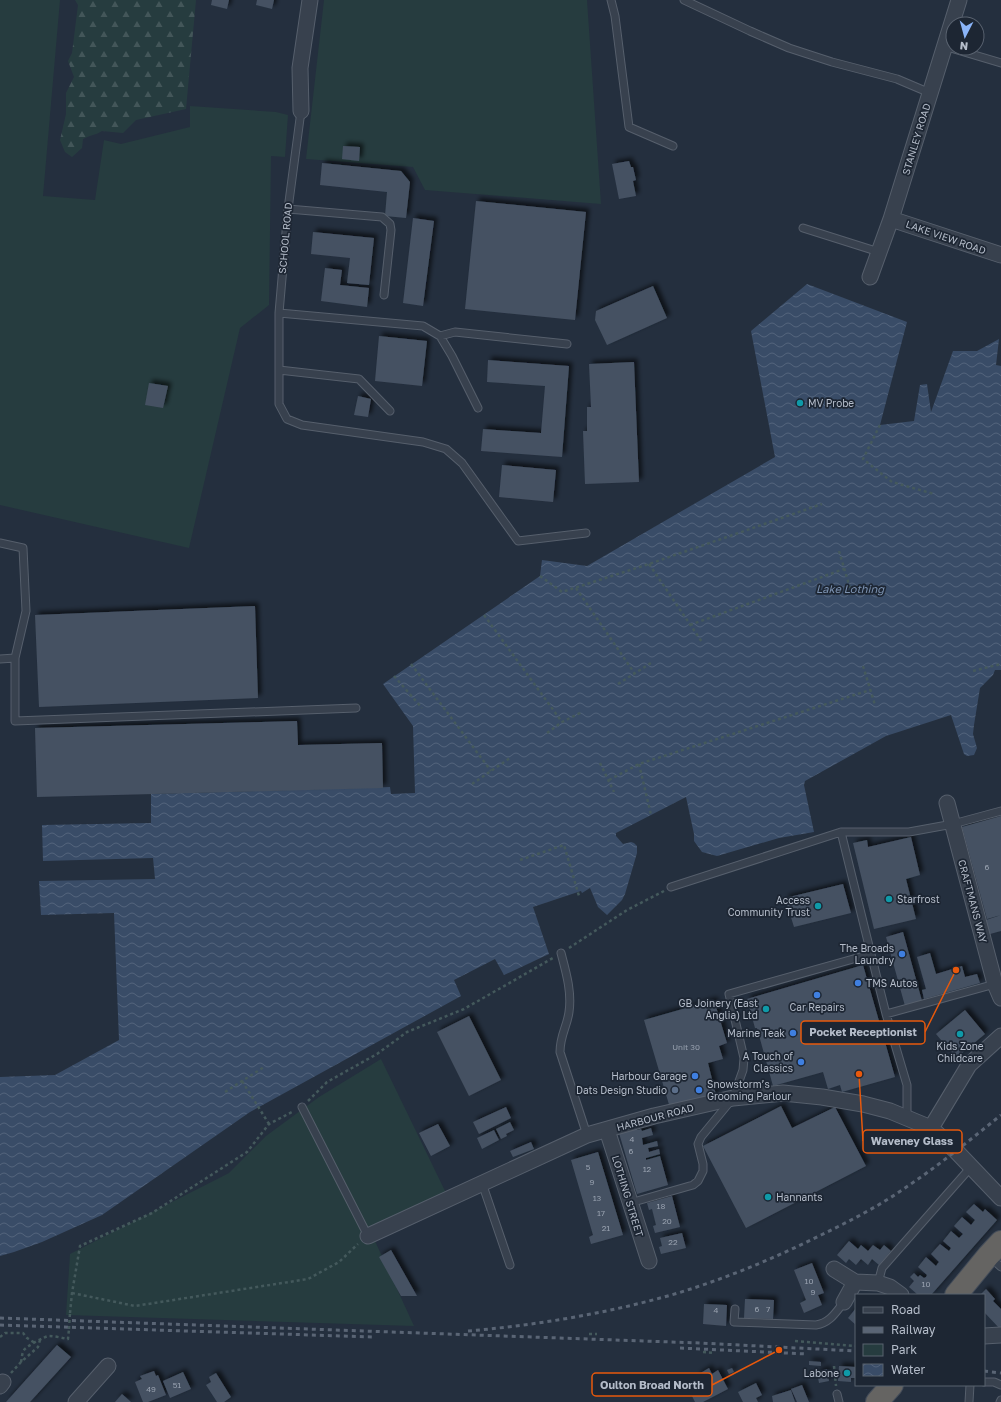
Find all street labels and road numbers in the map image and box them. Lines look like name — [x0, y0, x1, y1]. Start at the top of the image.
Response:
street label: STANLEY ROAD — [899, 102, 933, 176]
street label: SCHOOL ROAD — [276, 202, 294, 274]
street label: LAKE VIEW ROAD — [904, 218, 988, 256]
street label: CRAFTMANS WAY — [956, 858, 990, 944]
street label: HARBOUR ROAD — [615, 1101, 695, 1133]
street label: LOTHING STREET — [610, 1154, 646, 1238]

